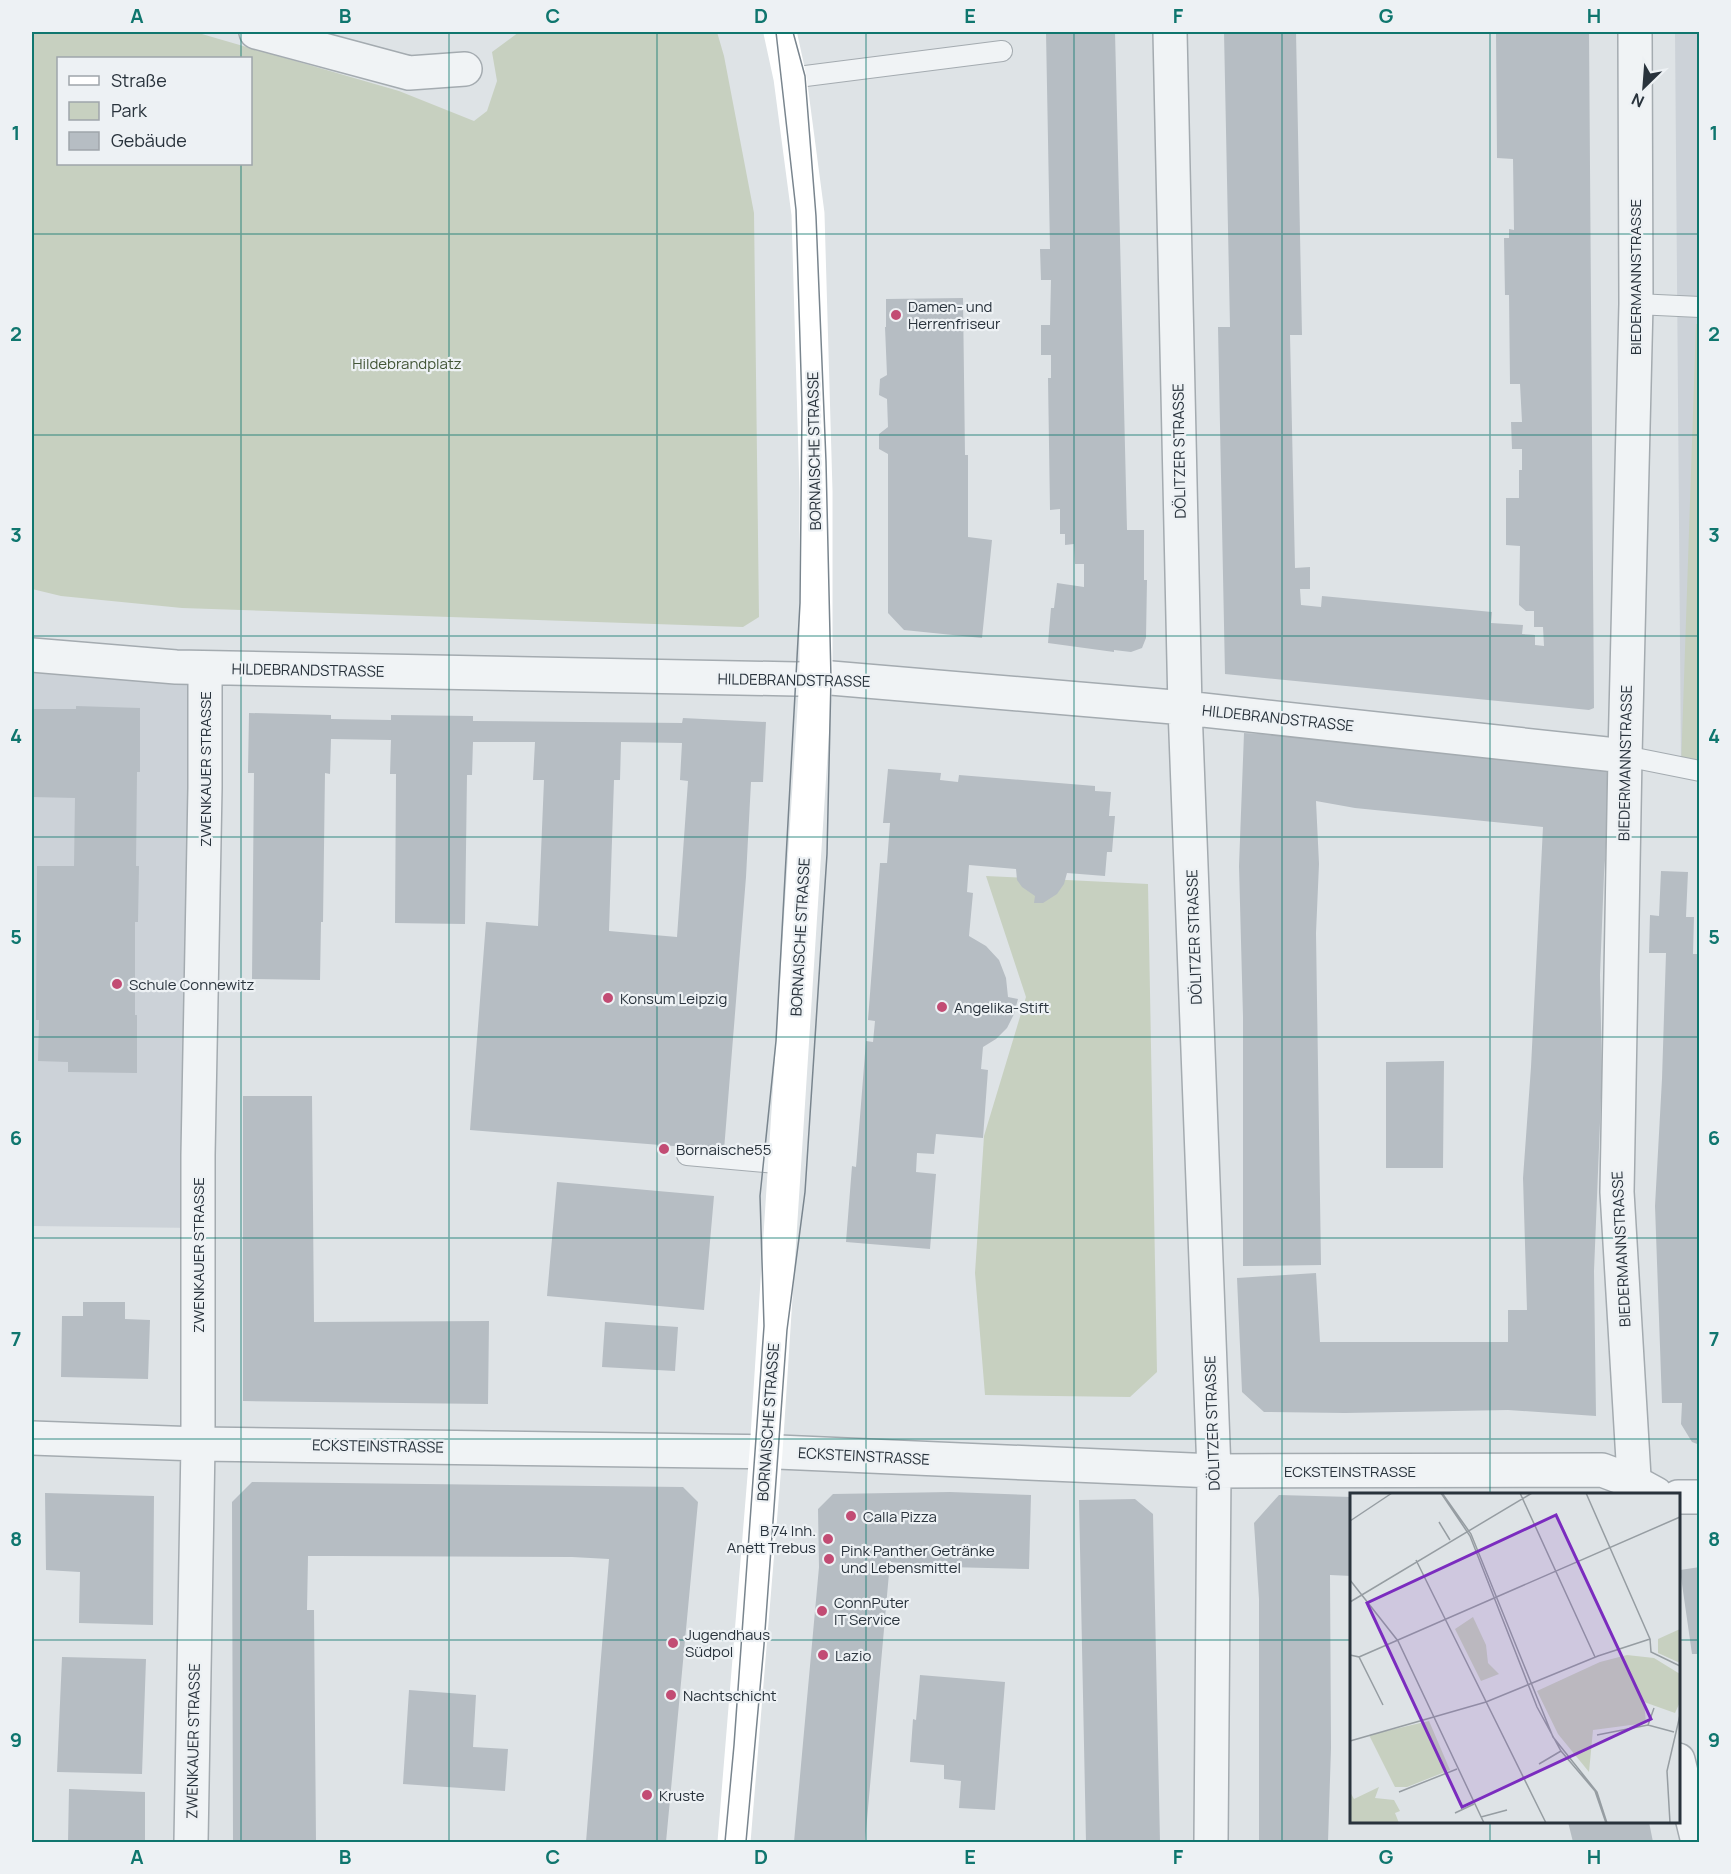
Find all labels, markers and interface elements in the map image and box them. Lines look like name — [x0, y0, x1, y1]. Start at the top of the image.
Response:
text: A — [130, 2, 144, 29]
text: B — [339, 2, 352, 29]
text: C — [546, 2, 560, 29]
text: D — [754, 2, 768, 29]
text: E — [964, 2, 976, 29]
text: F — [1173, 2, 1184, 29]
text: G — [1379, 2, 1394, 29]
text: H — [1587, 2, 1601, 29]
legend — [57, 57, 252, 165]
north arrow — [1614, 57, 1674, 117]
text: Straße — [111, 68, 167, 92]
text: N — [1628, 88, 1648, 113]
text: Park — [111, 98, 148, 122]
text: 1 — [12, 119, 20, 146]
text: 1 — [1710, 119, 1718, 146]
text: Gebäude — [111, 128, 187, 152]
street label: BIEDERMANNSTRASSE — [1625, 199, 1646, 355]
place label: Damen- und Herrenfriseur — [908, 296, 1001, 334]
marker: Damen- und Herrenfriseur — [889, 308, 903, 322]
text: 2 — [10, 320, 22, 347]
text: 2 — [1708, 320, 1720, 347]
park label: Hildebrandplatz — [352, 353, 462, 374]
street label: BORNAISCHE STRASSE — [802, 371, 826, 531]
street label: DÖLITZER STRASSE — [1167, 383, 1191, 519]
text: 3 — [10, 521, 22, 548]
text: 3 — [1708, 521, 1720, 548]
street label: HILDEBRANDSTRASSE — [231, 658, 385, 682]
street label: HILDEBRANDSTRASSE — [717, 668, 871, 692]
street label: BIEDERMANNSTRASSE — [1613, 685, 1637, 841]
street label: ZWENKAUER STRASSE — [195, 691, 216, 847]
street label: HILDEBRANDSTRASSE — [1201, 700, 1355, 736]
text: 4 — [10, 722, 22, 749]
text: 4 — [1708, 722, 1720, 749]
street label: BORNAISCHE STRASSE — [785, 857, 815, 1017]
street label: DÖLITZER STRASSE — [1181, 869, 1207, 1005]
text: 5 — [10, 923, 22, 950]
text: 5 — [1708, 923, 1720, 950]
place label: Schule Connewitz — [129, 974, 255, 995]
marker: Schule Connewitz — [110, 977, 124, 991]
place label: Konsum Leipzig — [620, 988, 727, 1009]
marker: Konsum Leipzig — [601, 991, 615, 1005]
place label: Angelika-Stift — [954, 997, 1049, 1018]
marker: Angelika-Stift — [935, 1000, 949, 1014]
text: 6 — [10, 1124, 22, 1151]
text: 6 — [1708, 1124, 1720, 1151]
place label: Bornaische55 — [676, 1139, 771, 1160]
marker: Bornaische55 — [657, 1142, 671, 1156]
street label: BIEDERMANNSTRASSE — [1606, 1171, 1636, 1327]
street label: ZWENKAUER STRASSE — [188, 1177, 209, 1333]
text: 7 — [11, 1325, 21, 1352]
text: 7 — [1709, 1325, 1719, 1352]
street label: BORNAISCHE STRASSE — [752, 1342, 784, 1502]
street label: DÖLITZER STRASSE — [1199, 1355, 1225, 1491]
street label: ECKSTEINSTRASSE — [312, 1434, 444, 1458]
street label: ECKSTEINSTRASSE — [798, 1442, 930, 1470]
street label: ECKSTEINSTRASSE — [1284, 1461, 1416, 1482]
inset map — [1350, 1493, 1680, 1823]
place label: Calla Pizza — [863, 1506, 937, 1527]
marker: Calla Pizza — [844, 1509, 858, 1523]
place label: B 74 Inh. Anett Trebus — [727, 1520, 816, 1558]
text: 8 — [10, 1525, 22, 1552]
text: 8 — [1708, 1525, 1720, 1552]
marker: B 74 Inh. Anett Trebus — [821, 1532, 835, 1546]
place label: Pink Panther Getränke und Lebensmittel — [841, 1540, 995, 1578]
marker: Pink Panther Getränke und Lebensmittel — [822, 1552, 836, 1566]
place label: ConnPuter IT Service — [834, 1592, 910, 1630]
marker: ConnPuter IT Service — [815, 1604, 829, 1618]
place label: Jugendhaus Südpol — [685, 1624, 770, 1662]
marker: Jugendhaus Südpol — [666, 1636, 680, 1650]
place label: Lazio — [835, 1645, 871, 1666]
marker: Lazio — [816, 1648, 830, 1662]
street label: ZWENKAUER STRASSE — [181, 1663, 205, 1819]
place label: Nachtschicht — [683, 1685, 777, 1706]
marker: Nachtschicht — [664, 1688, 678, 1702]
text: 9 — [10, 1726, 22, 1753]
text: 9 — [1708, 1726, 1720, 1753]
place label: Kruste — [659, 1785, 705, 1806]
marker: Kruste — [640, 1788, 654, 1802]
text: A — [130, 1843, 144, 1870]
text: B — [339, 1843, 352, 1870]
text: C — [546, 1843, 560, 1870]
text: D — [754, 1843, 768, 1870]
text: E — [964, 1843, 976, 1870]
text: F — [1173, 1843, 1184, 1870]
text: G — [1379, 1843, 1394, 1870]
text: H — [1587, 1843, 1601, 1870]

